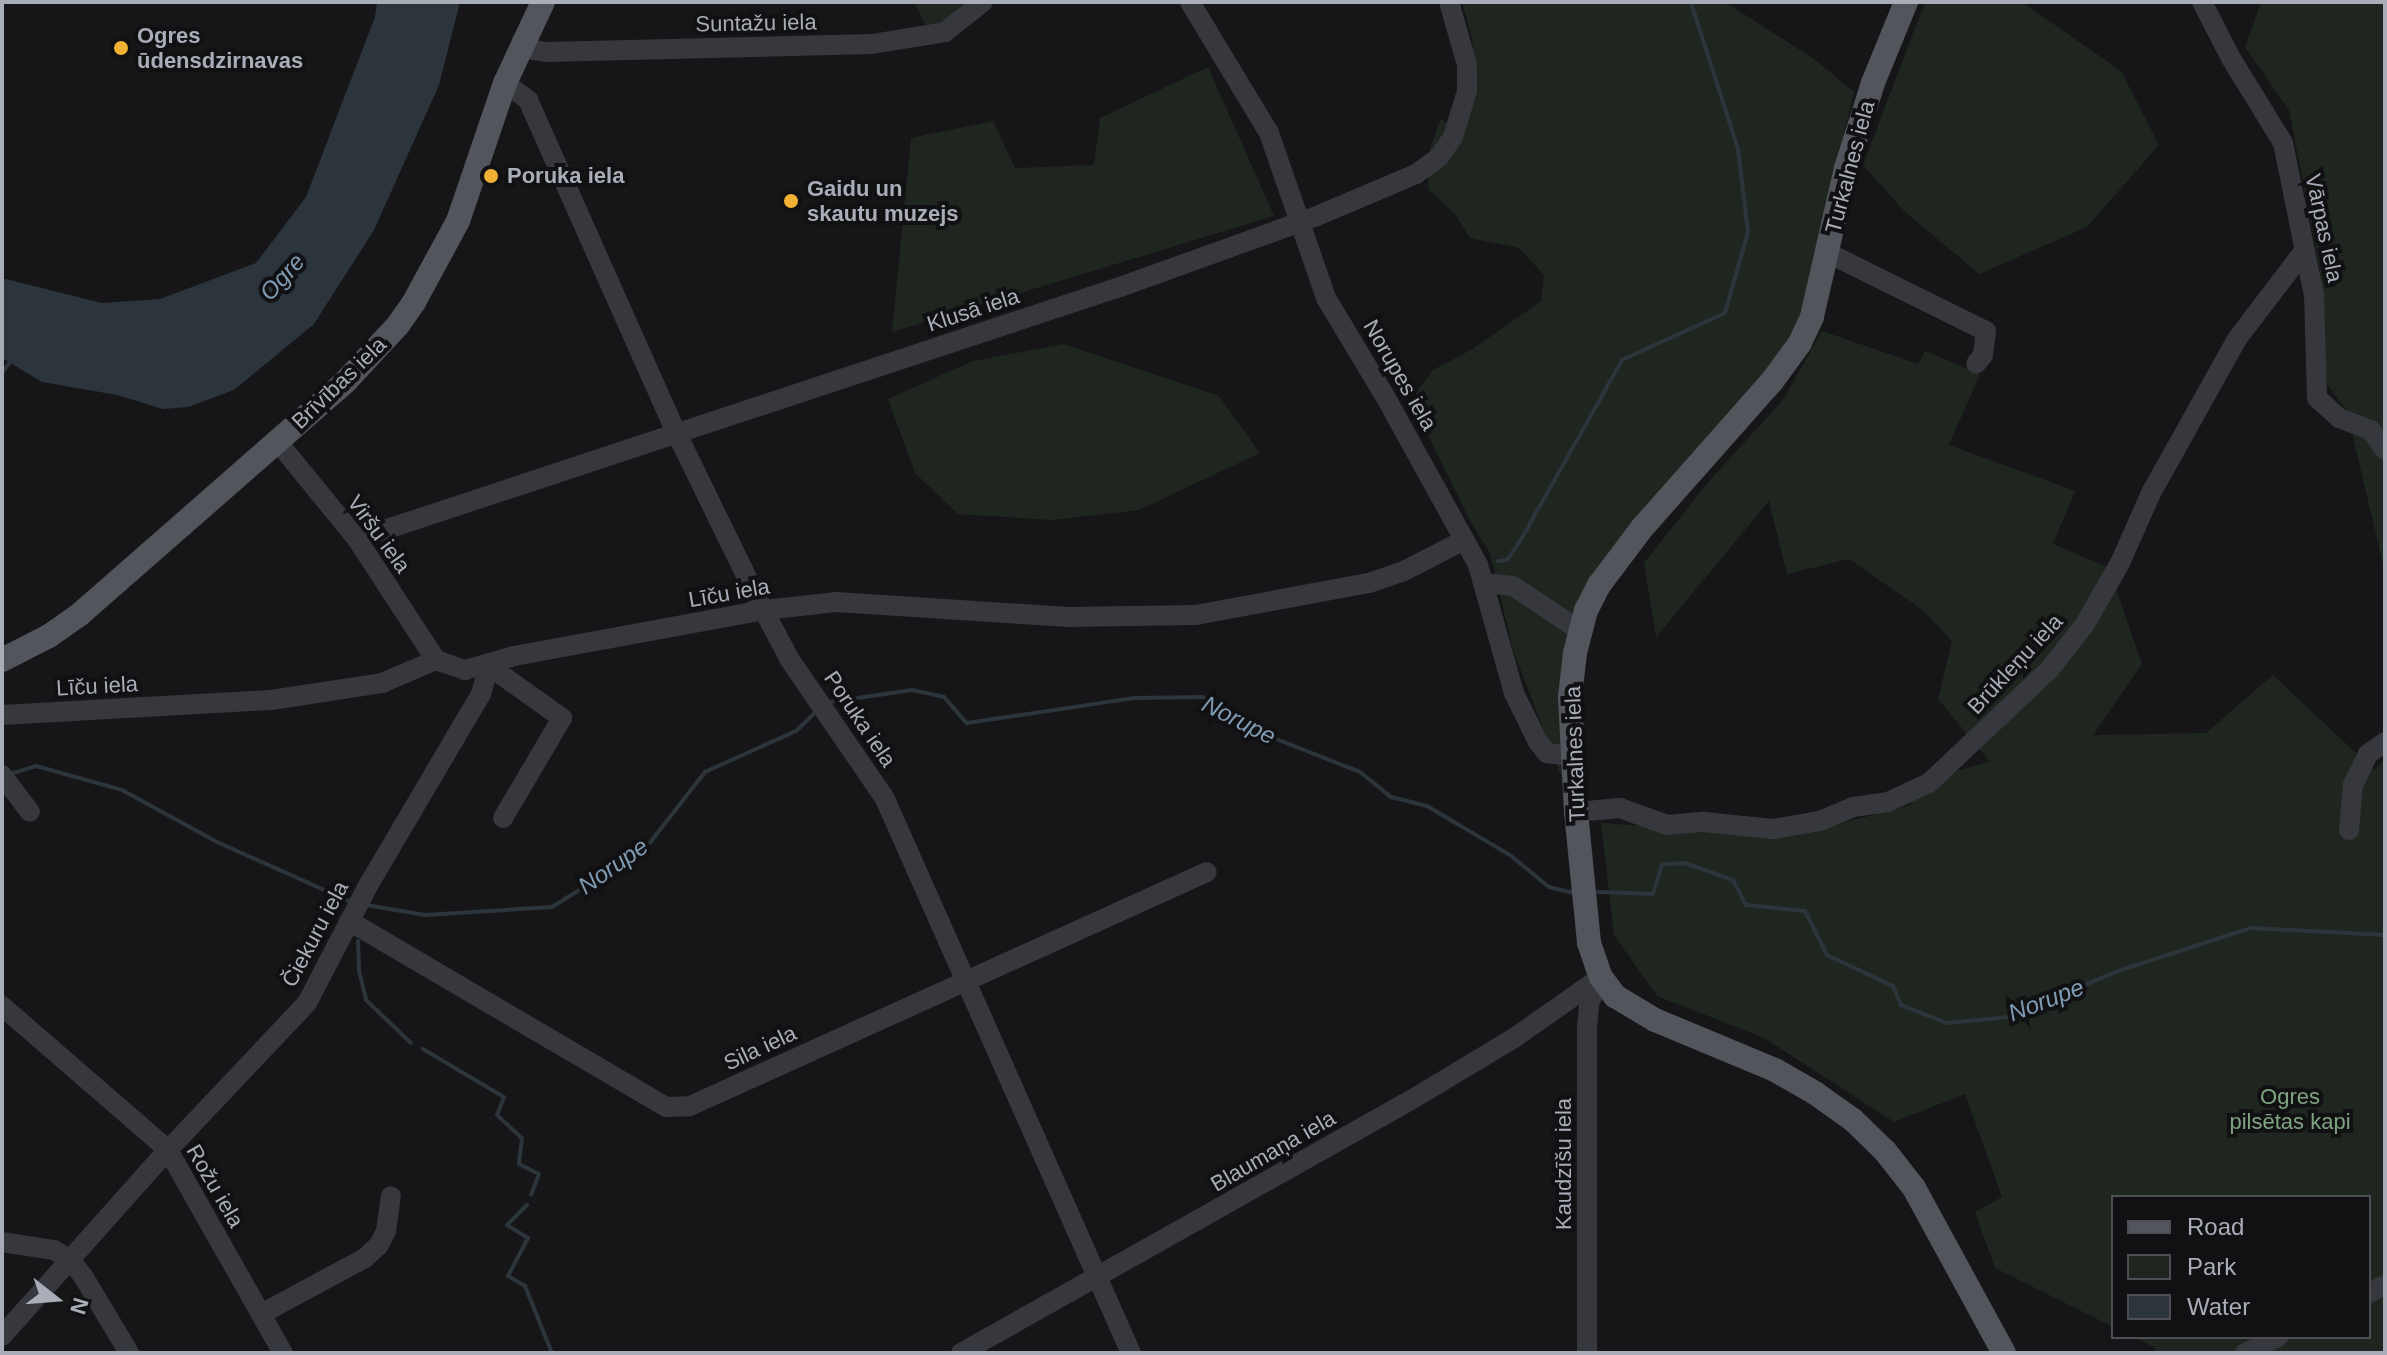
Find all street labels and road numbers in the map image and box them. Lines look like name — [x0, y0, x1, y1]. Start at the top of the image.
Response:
street label: Suntažu iela — [695, 9, 817, 37]
street label: Turkalnes iela — [1820, 98, 1880, 236]
street label: Vārpas iela — [2300, 171, 2348, 285]
street label: Klusā iela — [924, 283, 1022, 337]
street label: Norupes iela — [1358, 315, 1442, 435]
street label: Brīvības iela — [286, 331, 392, 435]
street label: Viršu iela — [342, 490, 416, 578]
street label: Līču iela — [686, 573, 772, 613]
street label: Brūkleņu iela — [1962, 608, 2068, 720]
street label: Poruka iela — [818, 666, 902, 772]
street label: Līču iela — [55, 671, 139, 701]
street label: Turkalnes iela — [1559, 686, 1591, 822]
street label: Čiekuru iela — [276, 877, 354, 991]
street label: Sila iela — [720, 1020, 800, 1076]
street label: Kaudzīšu iela — [1551, 1098, 1577, 1230]
street label: Blaumaņa iela — [1206, 1105, 1340, 1197]
street label: Rožu iela — [181, 1140, 249, 1232]

